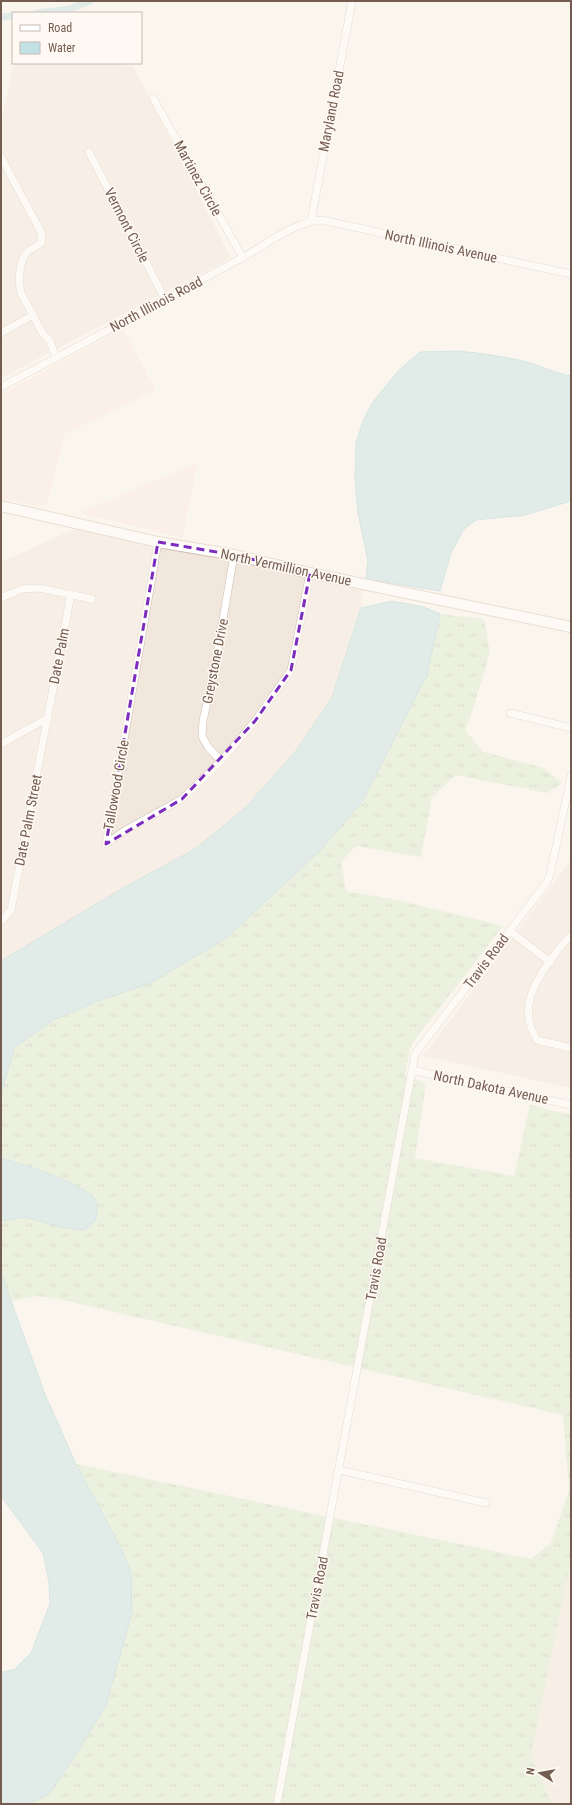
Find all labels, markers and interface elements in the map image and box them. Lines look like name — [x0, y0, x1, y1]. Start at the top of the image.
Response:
legend — [12, 12, 142, 64]
text: Road — [48, 21, 72, 35]
text: Water — [48, 41, 76, 55]
street label: Maryland Road — [315, 69, 347, 153]
street label: Martinez Circle — [171, 138, 225, 219]
street label: Vermont Circle — [101, 185, 153, 265]
street label: North Illinois Avenue — [383, 226, 499, 266]
street label: North Illinois Road — [107, 273, 205, 335]
street label: North Vermillion Avenue — [219, 545, 353, 589]
street label: Greystone Drive — [199, 617, 231, 705]
street label: Date Palm — [46, 627, 72, 685]
street label: Tallowood Circle — [100, 738, 132, 831]
street label: Date Palm Street — [11, 773, 45, 867]
street label: Travis Road — [460, 931, 512, 991]
street label: North Dakota Avenue — [432, 1067, 550, 1107]
street label: Travis Road — [363, 1236, 389, 1302]
street label: Travis Road — [303, 1555, 331, 1621]
north arrow — [520, 1753, 560, 1793]
text: N — [524, 1766, 538, 1776]

